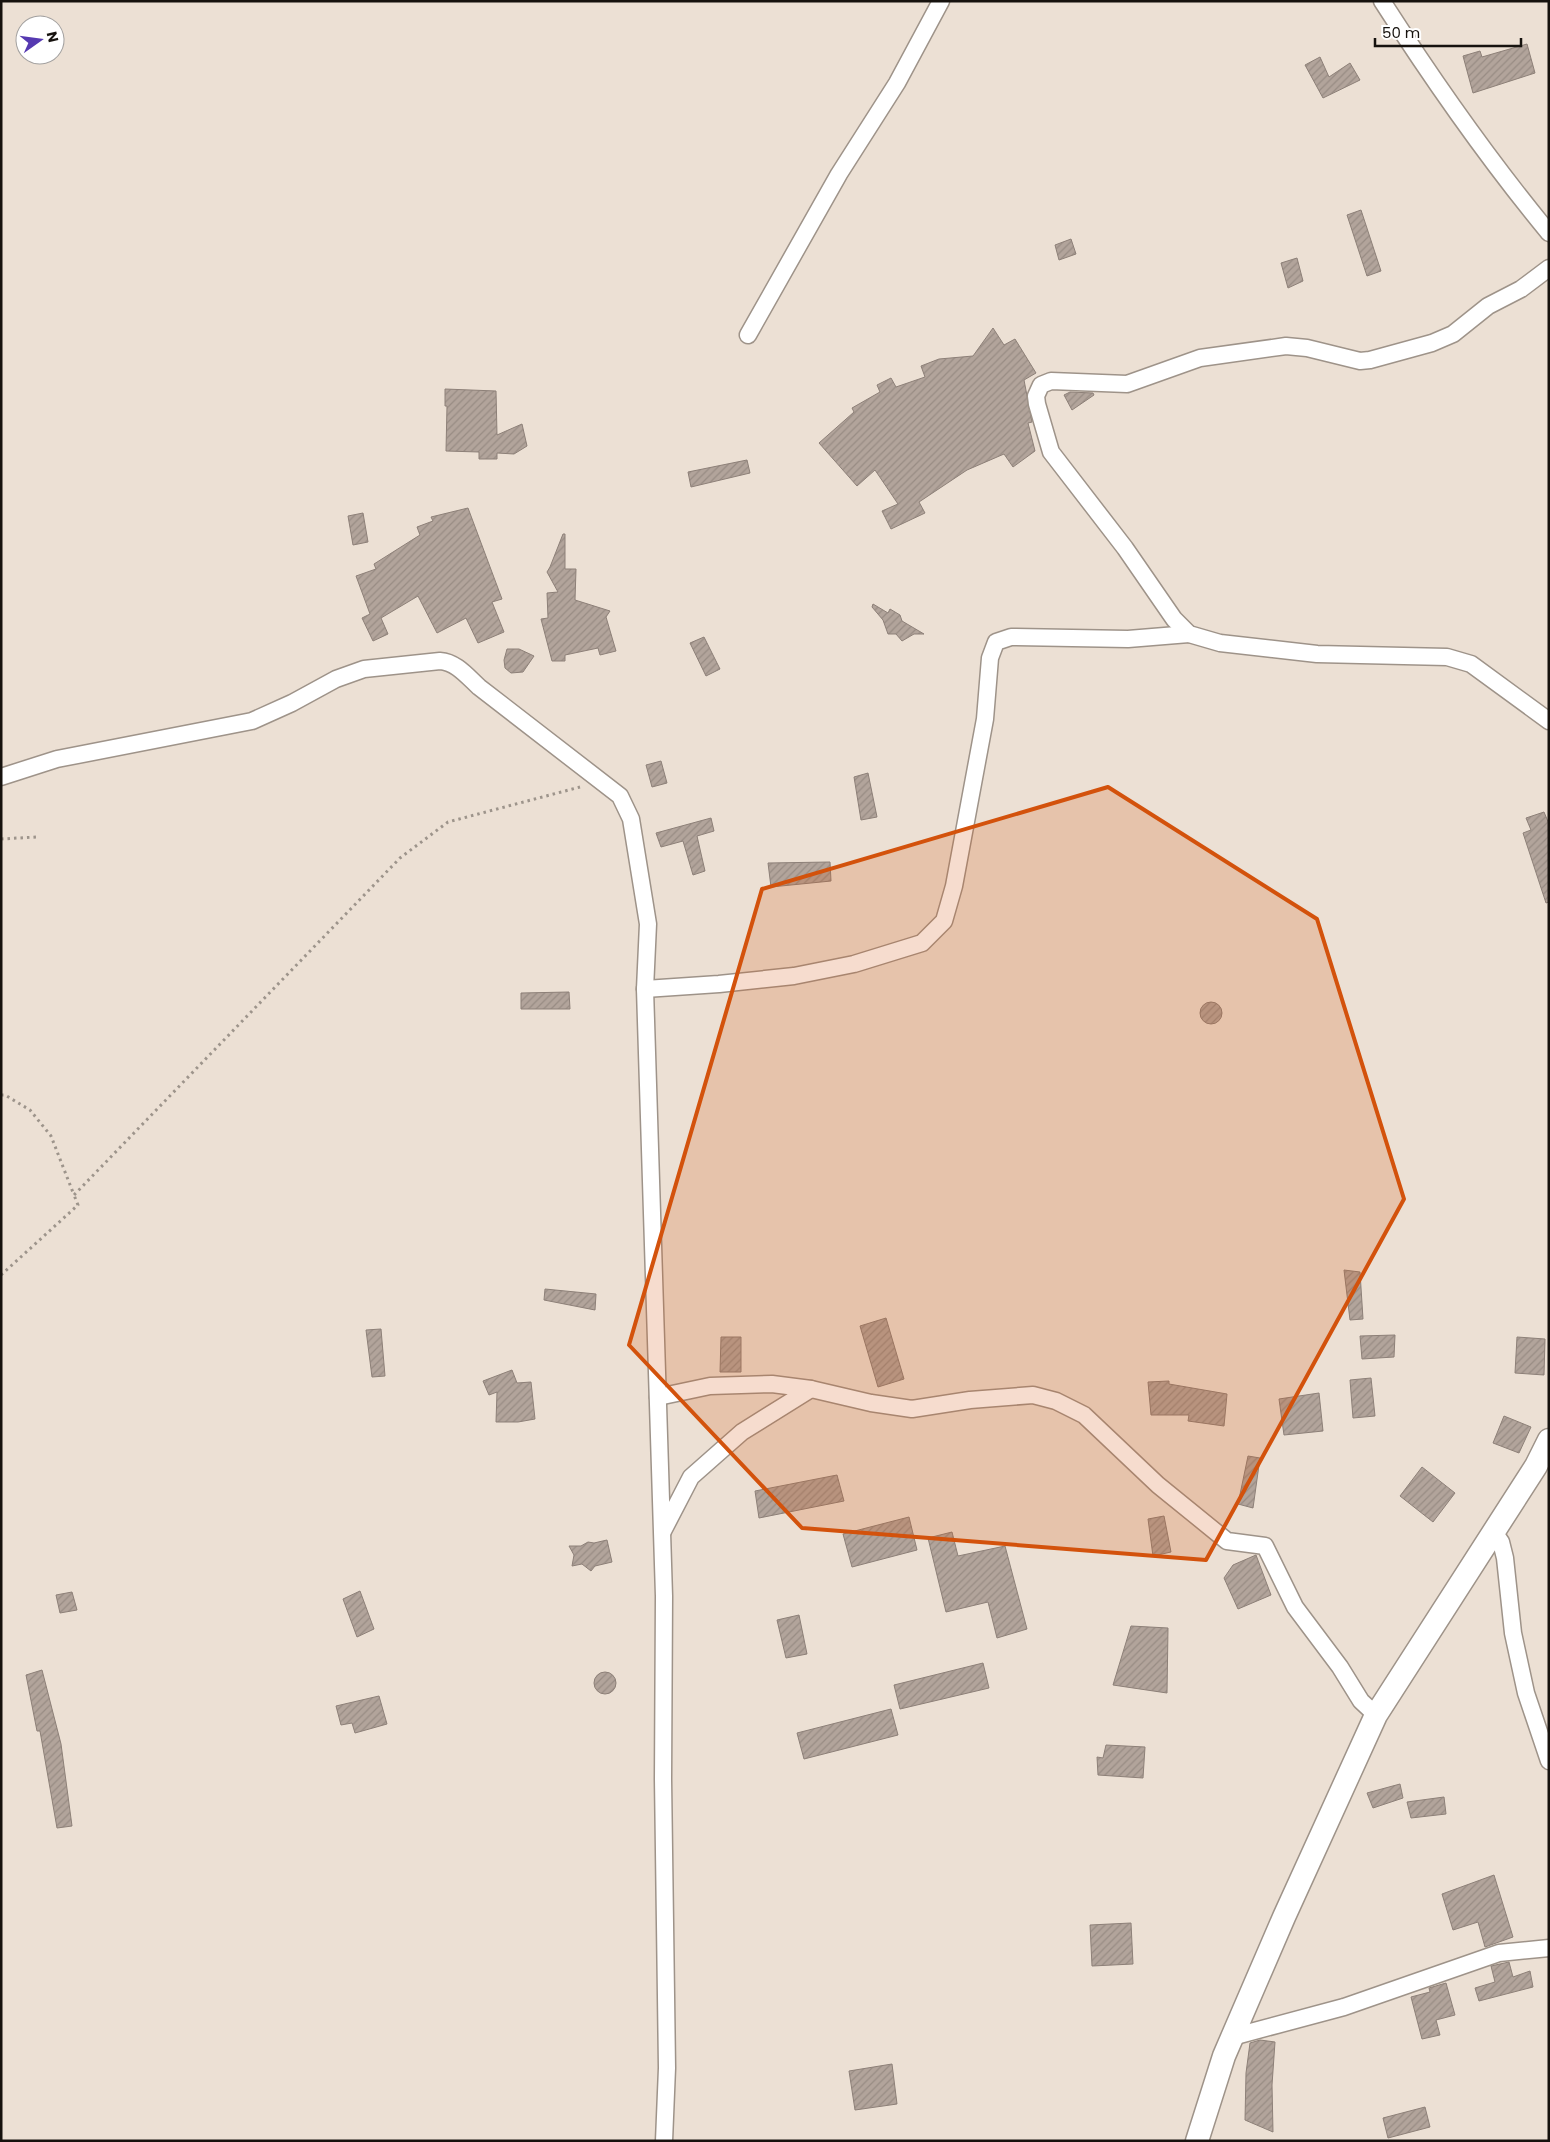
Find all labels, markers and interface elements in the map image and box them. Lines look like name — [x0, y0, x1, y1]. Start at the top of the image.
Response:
north arrow — [15, 15, 65, 65]
scale bar — [1375, 15, 1521, 47]
text: 50 m — [1382, 22, 1420, 43]
text: N — [42, 29, 64, 44]

